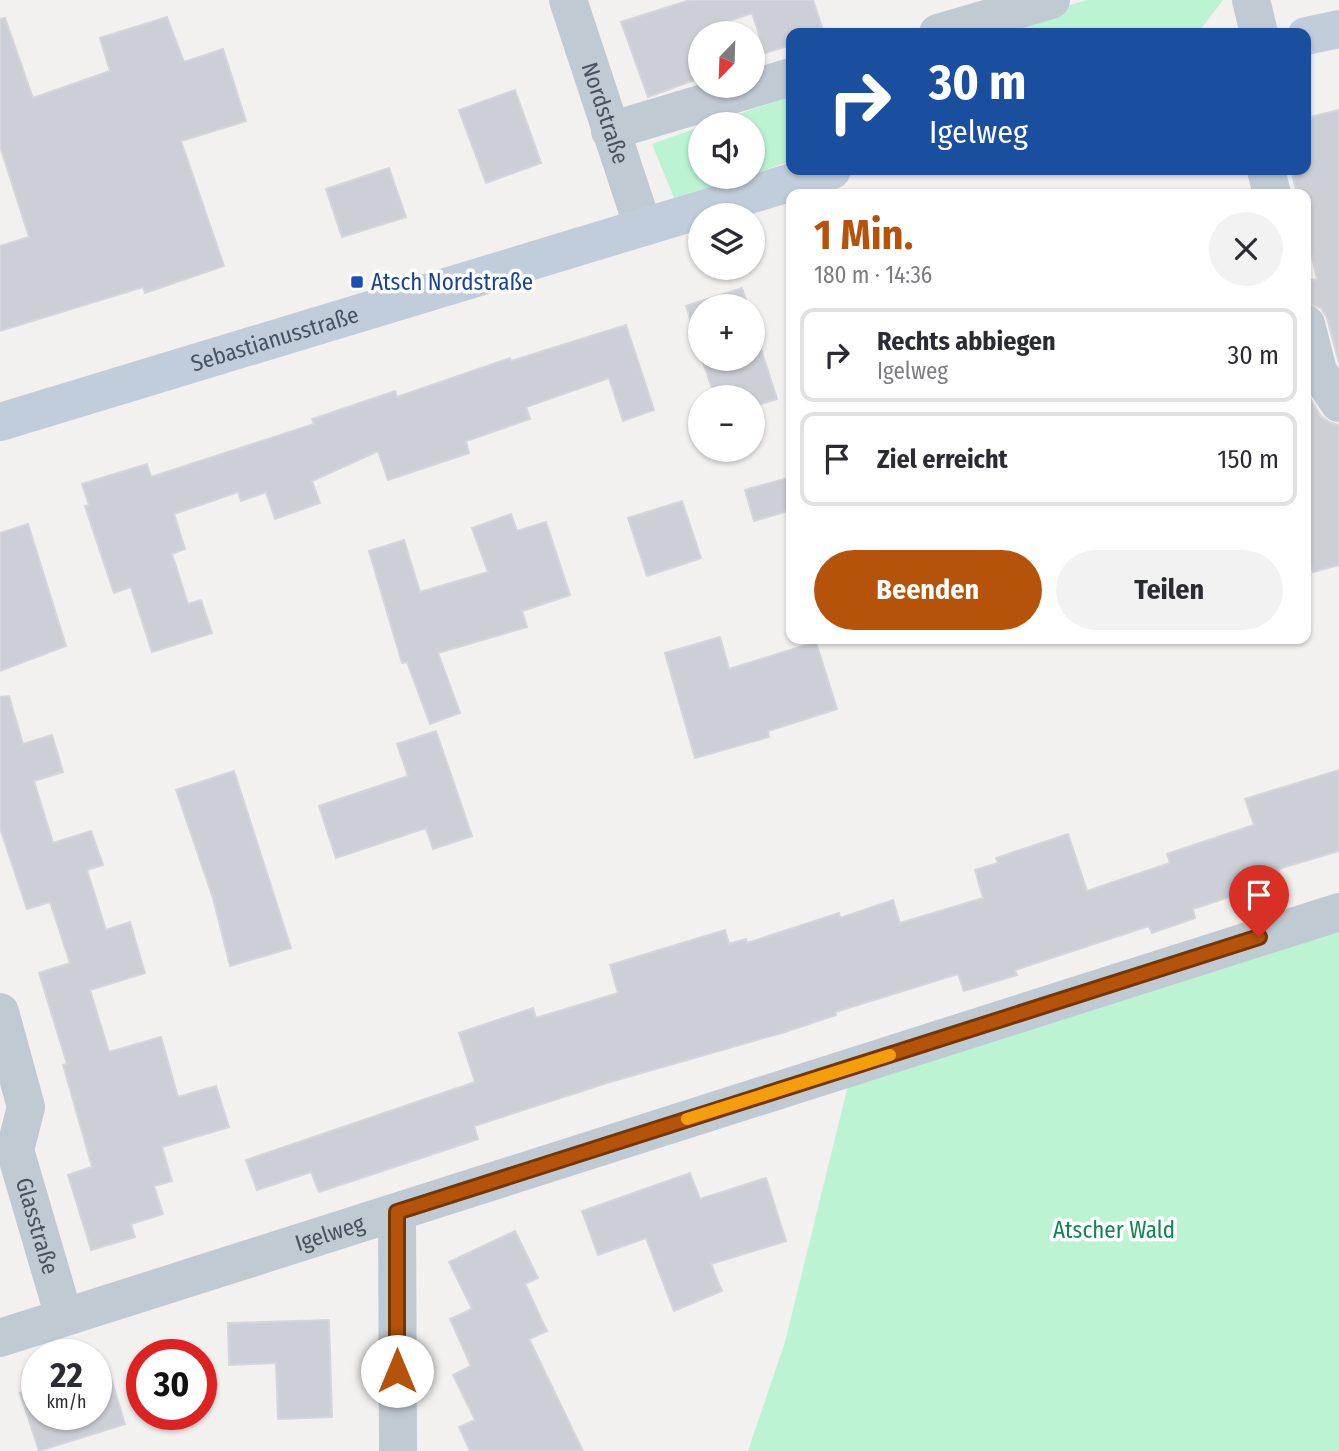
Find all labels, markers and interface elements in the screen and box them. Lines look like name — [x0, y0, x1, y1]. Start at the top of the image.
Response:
north arrow — [688, 21, 765, 98]
map controls — [688, 21, 765, 462]
text: 30 m — [929, 53, 1027, 112]
icon: right — [814, 56, 905, 147]
street label: Nordstraße — [575, 59, 635, 167]
button: sound — [688, 112, 765, 189]
text: Igelweg — [929, 113, 1028, 151]
button: layers — [688, 203, 765, 280]
text: 1 Min. — [814, 210, 913, 260]
button: close — [1209, 212, 1283, 286]
text: 180 m · 14:36 — [814, 261, 932, 289]
place label: Atsch Nordstraße — [371, 268, 533, 296]
marker: Atsch Nordstraße — [349, 274, 365, 290]
button: + — [688, 294, 765, 371]
street label: Sebastianusstraße — [187, 300, 362, 377]
text: Rechts abbiegen — [877, 326, 1056, 357]
icon: right — [818, 336, 856, 374]
text: 30 m — [1228, 340, 1279, 371]
text: Igelweg — [877, 357, 948, 385]
button: − — [688, 385, 765, 462]
icon: arrive — [818, 440, 856, 478]
text: Ziel erreicht — [877, 444, 1008, 475]
text: 150 m — [1217, 444, 1279, 475]
button: Beenden — [814, 550, 1042, 630]
button: Teilen — [1056, 550, 1283, 630]
pin — [1229, 865, 1289, 937]
icon: arrive — [1240, 876, 1278, 914]
street label: Glasstraße — [10, 1174, 65, 1278]
street label: Igelweg — [292, 1209, 368, 1257]
park label: Atscher Wald — [1053, 1216, 1175, 1244]
position arrow — [360, 1334, 434, 1408]
speed limit sign: 30 — [126, 1339, 217, 1430]
text: 22 — [50, 1354, 83, 1396]
text: km/h — [46, 1391, 87, 1413]

